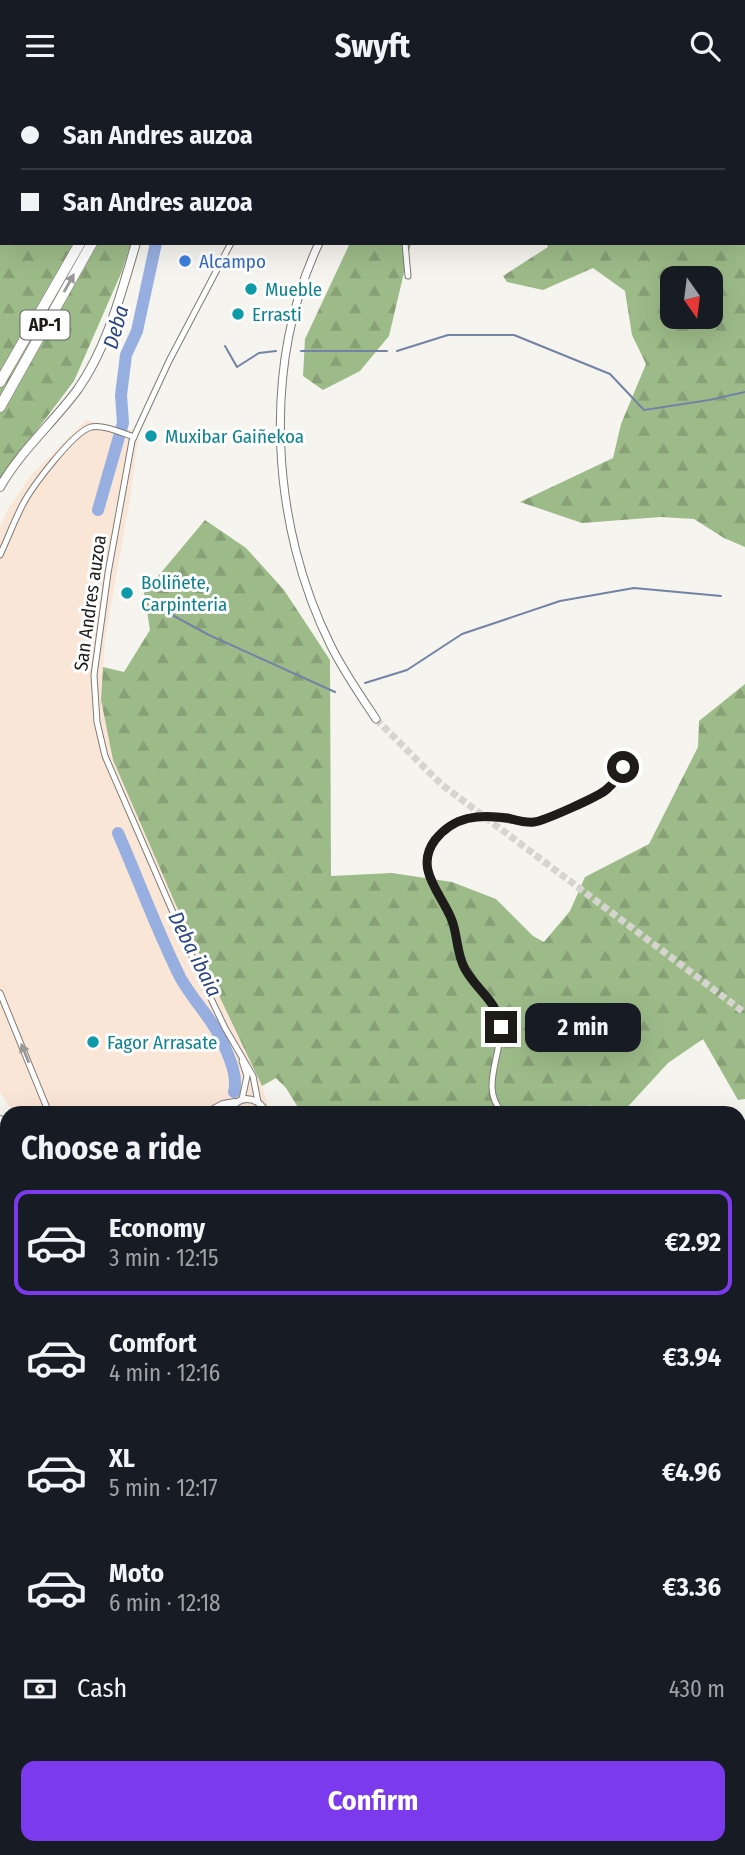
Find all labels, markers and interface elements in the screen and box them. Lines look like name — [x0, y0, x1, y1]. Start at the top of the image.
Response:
icon: menu — [21, 27, 59, 65]
text: Swyft — [335, 27, 410, 65]
icon: search — [686, 27, 724, 65]
text: San Andres auzoa — [63, 120, 253, 151]
text: San Andres auzoa — [63, 187, 253, 218]
place label: Alcampo — [199, 250, 266, 273]
marker: Alcampo — [177, 253, 193, 269]
north arrow — [660, 266, 723, 329]
map controls — [660, 266, 723, 329]
one-way arrow — [63, 274, 75, 293]
place label: Mueble — [265, 278, 322, 301]
marker: Mueble — [243, 281, 259, 297]
water label: Deba — [97, 302, 135, 352]
place label: Errasti — [252, 303, 302, 326]
marker: Errasti — [230, 306, 246, 322]
road number: AP-1 — [20, 311, 70, 339]
place label: Muxibar Gaiñekoa — [165, 425, 304, 448]
marker: Muxibar Gaiñekoa — [143, 428, 159, 444]
street label: San Andres auzoa — [69, 533, 111, 673]
place label: Boliñete, Carpinteria — [141, 571, 227, 616]
marker: Boliñete, Carpinteria — [119, 585, 135, 601]
route start — [607, 751, 639, 783]
water label: Deba ibaia — [162, 907, 228, 1001]
callout: 2 min — [526, 1003, 641, 1051]
route end — [485, 1011, 517, 1043]
text: 2 min — [558, 1013, 609, 1041]
place label: Fagor Arrasate — [107, 1031, 217, 1054]
marker: Fagor Arrasate — [85, 1034, 101, 1050]
one-way arrow — [19, 1042, 30, 1063]
text: Choose a ride — [21, 1129, 202, 1167]
icon: car — [25, 1211, 88, 1274]
text: Economy — [109, 1213, 205, 1244]
text: €2.92 — [665, 1227, 721, 1258]
text: 3 min · 12:15 — [109, 1244, 219, 1272]
icon: car — [25, 1326, 88, 1389]
text: Comfort — [109, 1328, 197, 1359]
text: €3.94 — [663, 1342, 721, 1373]
text: 4 min · 12:16 — [109, 1359, 220, 1387]
icon: car — [25, 1441, 88, 1504]
text: XL — [109, 1443, 135, 1474]
text: €4.96 — [662, 1457, 721, 1488]
text: 5 min · 12:17 — [109, 1474, 218, 1502]
icon: car — [25, 1556, 88, 1619]
text: Moto — [109, 1558, 164, 1589]
text: €3.36 — [662, 1572, 721, 1603]
text: 6 min · 12:18 — [109, 1589, 221, 1617]
icon: cash — [21, 1670, 59, 1708]
text: Cash — [77, 1673, 127, 1704]
text: 430 m — [669, 1675, 725, 1703]
button: Confirm — [21, 1761, 725, 1841]

